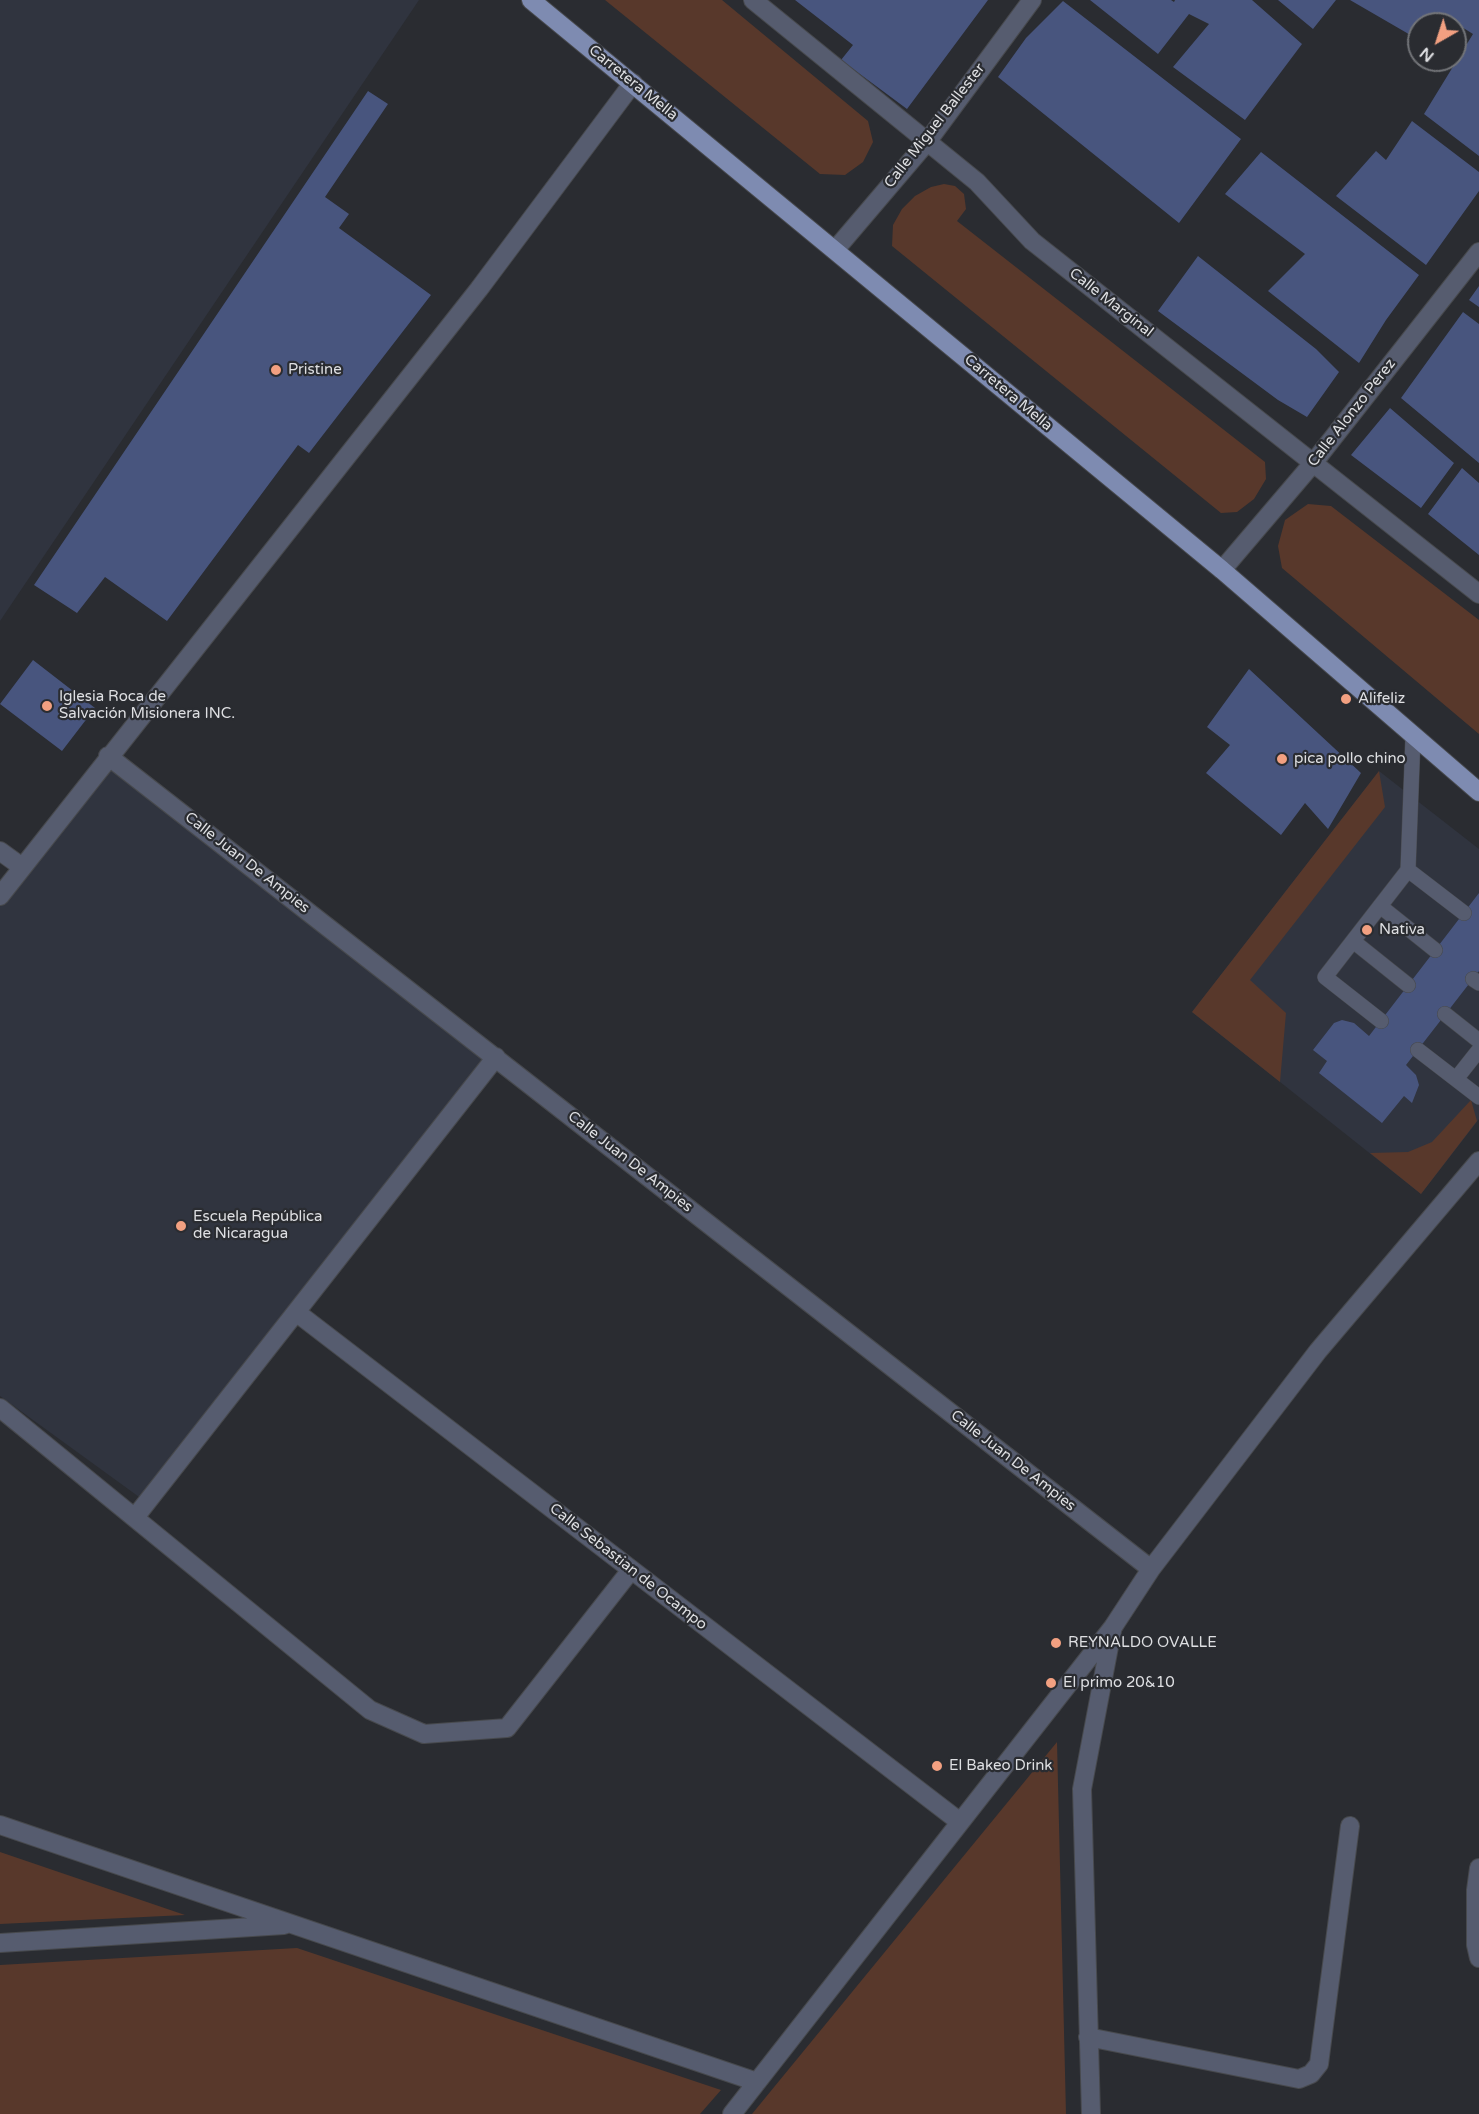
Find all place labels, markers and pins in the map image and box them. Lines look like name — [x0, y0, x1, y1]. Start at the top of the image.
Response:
place label: Pristine — [288, 361, 342, 379]
marker: Pristine — [269, 363, 283, 377]
place label: Iglesia Roca de Salvación Misionera INC. — [59, 688, 235, 723]
place label: Alifeliz — [1358, 690, 1405, 708]
marker: Alifeliz — [1339, 692, 1353, 706]
marker: Iglesia Roca de Salvación Misionera INC. — [40, 699, 54, 713]
place label: pica pollo chino — [1294, 750, 1406, 768]
marker: pica pollo chino — [1275, 752, 1289, 766]
place label: Nativa — [1379, 921, 1425, 939]
marker: Nativa — [1360, 923, 1374, 937]
place label: Escuela República de Nicaragua — [193, 1208, 322, 1243]
marker: Escuela República de Nicaragua — [174, 1219, 188, 1233]
place label: REYNALDO OVALLE — [1068, 1634, 1217, 1652]
marker: REYNALDO OVALLE — [1049, 1636, 1063, 1650]
place label: El primo 20&10 — [1063, 1674, 1175, 1692]
marker: El primo 20&10 — [1044, 1676, 1058, 1690]
place label: El Bakeo Drink — [949, 1757, 1052, 1775]
marker: El Bakeo Drink — [930, 1759, 944, 1773]

